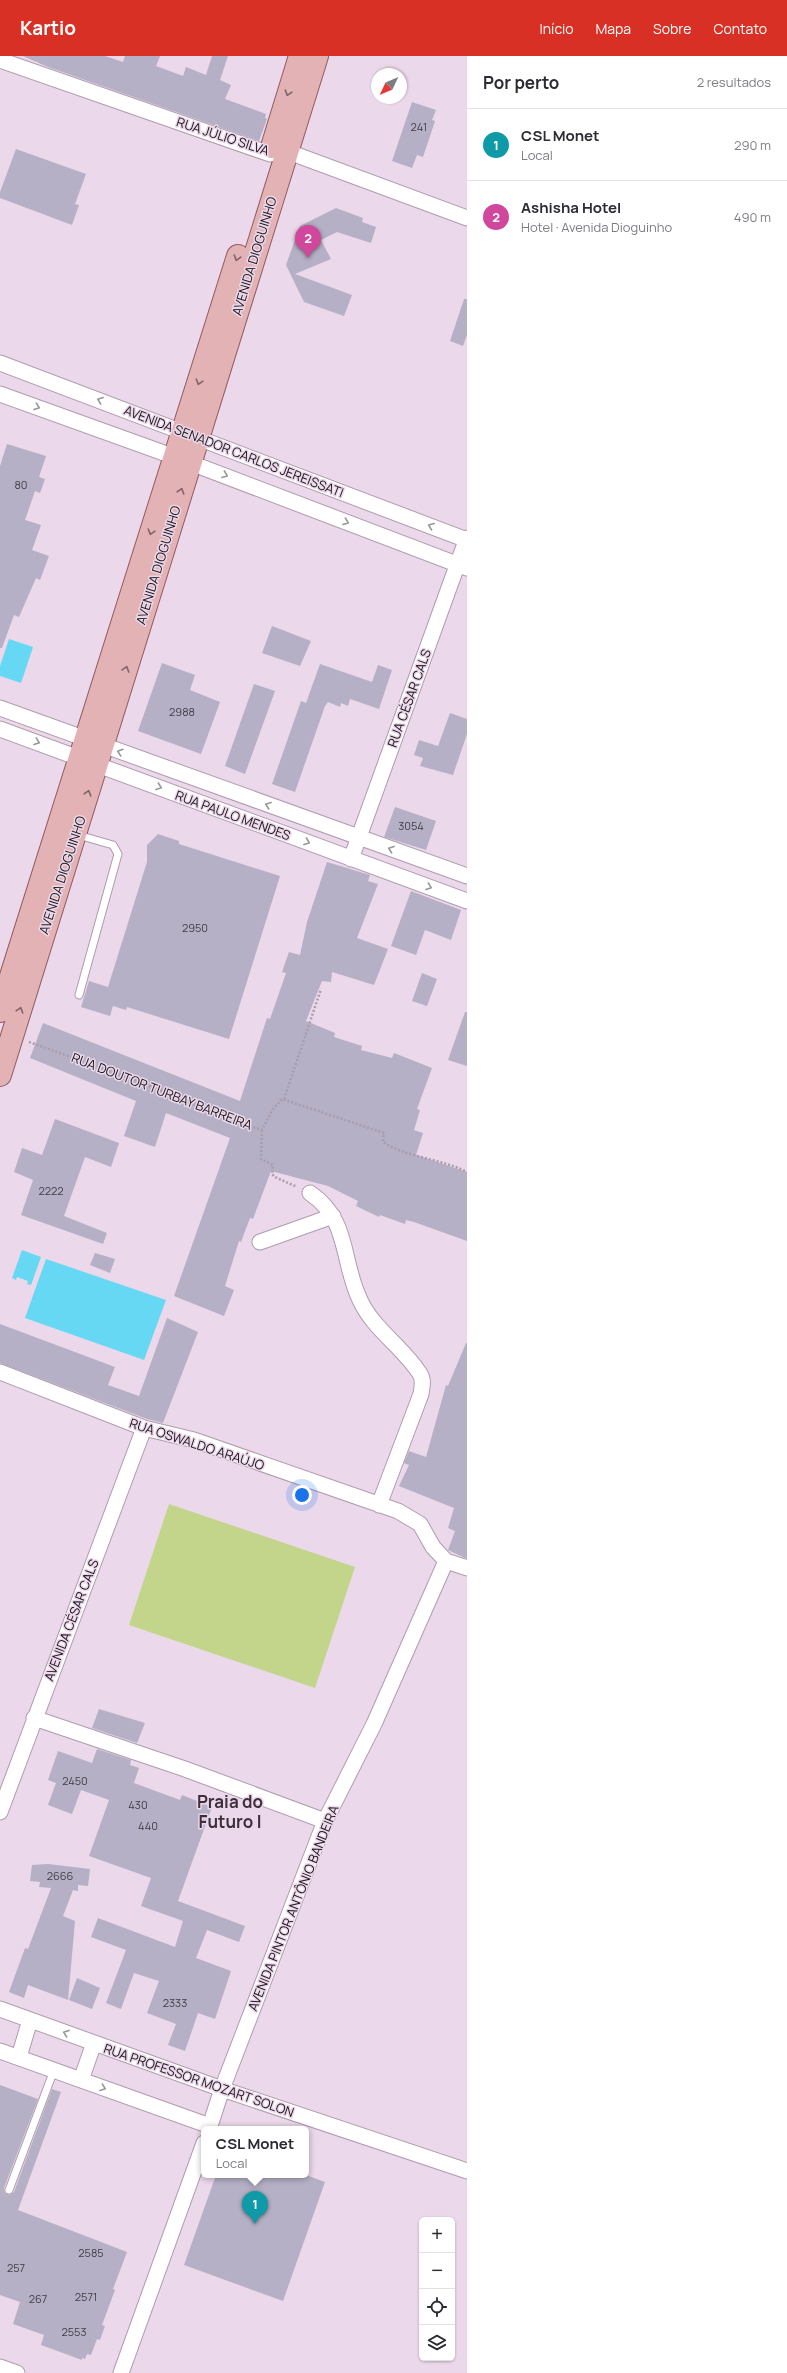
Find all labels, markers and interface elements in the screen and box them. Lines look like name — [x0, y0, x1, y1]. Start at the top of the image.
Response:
text: Kartio — [20, 15, 76, 41]
text: Início — [540, 19, 573, 38]
text: Mapa — [595, 19, 631, 38]
text: Sobre — [653, 19, 691, 38]
text: Contato — [713, 19, 767, 38]
north arrow — [371, 68, 407, 104]
text: Por perto — [483, 71, 559, 94]
text: 2 resultados — [697, 73, 771, 91]
one-way arrow — [284, 90, 293, 97]
street label: RUA JÚLIO SILVA — [174, 113, 272, 159]
house number: 241 — [411, 119, 427, 134]
text: CSL Monet — [521, 125, 600, 146]
text: 1 — [493, 136, 499, 154]
text: 290 m — [734, 136, 771, 154]
text: Local — [521, 146, 553, 164]
street label: AVENIDA DIOGUINHO — [227, 194, 281, 318]
text: Ashisha Hotel — [521, 197, 621, 218]
text: 2 — [492, 208, 500, 226]
text: 490 m — [734, 208, 771, 226]
text: Hotel · Avenida Dioguinho — [521, 218, 672, 236]
pin: 2 — [295, 225, 321, 258]
one-way arrow — [233, 254, 242, 261]
one-way arrow — [195, 378, 204, 385]
one-way arrow — [96, 397, 103, 405]
street label: AVENIDA SENADOR CARLOS JEREISSATI — [122, 401, 346, 501]
one-way arrow — [33, 402, 40, 411]
one-way arrow — [221, 471, 228, 479]
house number: 80 — [14, 477, 28, 492]
one-way arrow — [176, 488, 185, 495]
street label: AVENIDA DIOGUINHO — [131, 503, 185, 627]
one-way arrow — [343, 517, 350, 525]
one-way arrow — [427, 523, 434, 531]
one-way arrow — [147, 529, 156, 536]
street label: RUA CÉSAR CALS — [383, 646, 435, 750]
one-way arrow — [121, 665, 130, 672]
house number: 2988 — [169, 704, 195, 719]
one-way arrow — [33, 738, 40, 746]
one-way arrow — [116, 748, 123, 756]
one-way arrow — [155, 782, 162, 790]
street label: RUA PAULO MENDES — [173, 786, 293, 844]
one-way arrow — [83, 790, 92, 797]
one-way arrow — [265, 801, 272, 809]
street label: AVENIDA DIOGUINHO — [34, 813, 90, 937]
house number: 3054 — [398, 818, 424, 833]
one-way arrow — [303, 838, 310, 846]
one-way arrow — [387, 845, 394, 854]
one-way arrow — [425, 882, 432, 891]
house number: 2950 — [182, 920, 208, 935]
one-way arrow — [15, 1007, 24, 1014]
street label: RUA DOUTOR TURBAY BARREIRA — [69, 1048, 255, 1134]
house number: 2222 — [38, 1183, 64, 1198]
street label: RUA OSWALDO ARAÚJO — [127, 1414, 267, 1474]
your location — [292, 1485, 312, 1505]
street label: AVENIDA CÉSAR CALS — [39, 1556, 103, 1684]
house number: 2450 — [62, 1773, 88, 1788]
district label: Praia do Futuro I — [197, 1790, 263, 1833]
house number: 430 — [128, 1797, 148, 1812]
street label: AVENIDA PINTOR ANTÔNIO BANDEIRA — [243, 1802, 343, 2014]
house number: 440 — [138, 1818, 158, 1833]
house number: 2666 — [47, 1868, 74, 1883]
house number: 2333 — [163, 1995, 187, 2010]
one-way arrow — [63, 2030, 70, 2038]
street label: RUA PROFESSOR MOZART SOLON — [101, 2039, 297, 2121]
one-way arrow — [99, 2083, 106, 2091]
popup — [201, 2126, 309, 2178]
text: CSL Monet — [216, 2133, 294, 2154]
text: Local — [216, 2154, 247, 2172]
pin: 1 — [242, 2191, 268, 2224]
map controls — [419, 2217, 455, 2361]
button: + — [419, 2217, 455, 2253]
house number: 2585 — [78, 2245, 104, 2260]
button: − — [419, 2253, 455, 2289]
house number: 257 — [7, 2260, 25, 2275]
house number: 2571 — [75, 2289, 97, 2304]
button: locate — [419, 2289, 455, 2325]
house number: 267 — [29, 2291, 47, 2306]
house number: 2553 — [61, 2324, 87, 2339]
button: layers — [419, 2325, 455, 2361]

